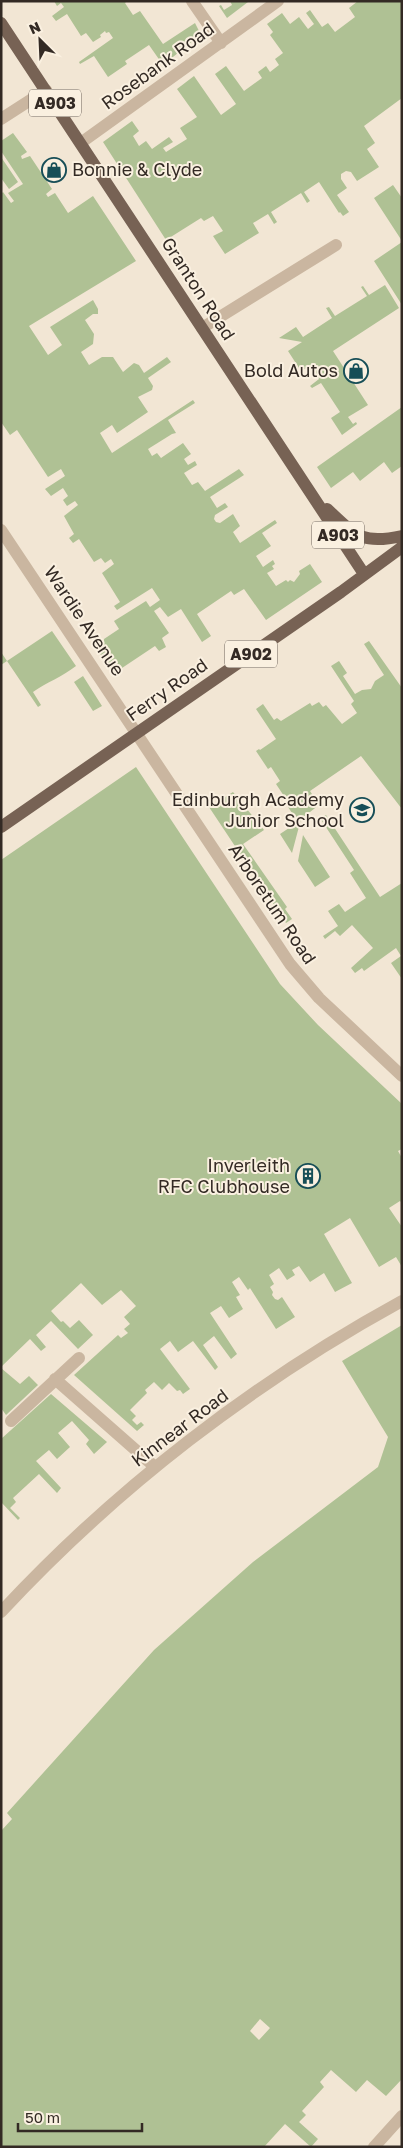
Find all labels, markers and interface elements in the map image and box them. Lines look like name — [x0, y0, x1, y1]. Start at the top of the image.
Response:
north arrow — [15, 15, 65, 65]
street label: Rosebank Road — [97, 17, 218, 113]
text: N — [26, 18, 43, 38]
road number: A903 — [29, 90, 81, 116]
shop icon: Bonnie & Clyde — [41, 157, 67, 183]
place label: Bonnie & Clyde — [72, 158, 202, 180]
street label: Granton Road — [157, 233, 240, 344]
shop icon: Bold Autos — [343, 358, 369, 384]
place label: Bold Autos — [244, 359, 338, 381]
road number: A903 — [312, 522, 364, 548]
street label: Wardie Avenue — [40, 561, 130, 680]
road number: A902 — [225, 641, 277, 668]
street label: Ferry Road — [122, 653, 211, 725]
place label: Edinburgh Academy Junior School — [172, 788, 344, 831]
school or university icon: Edinburgh Academy Junior School — [349, 797, 375, 823]
street label: Arboretum Road — [224, 839, 321, 968]
place label: Inverleith RFC Clubhouse — [158, 1154, 290, 1197]
building icon: Inverleith RFC Clubhouse — [295, 1163, 321, 1189]
street label: Kinnear Road — [127, 1384, 232, 1471]
scale bar — [18, 2100, 141, 2132]
text: 50 m — [25, 2108, 60, 2126]

